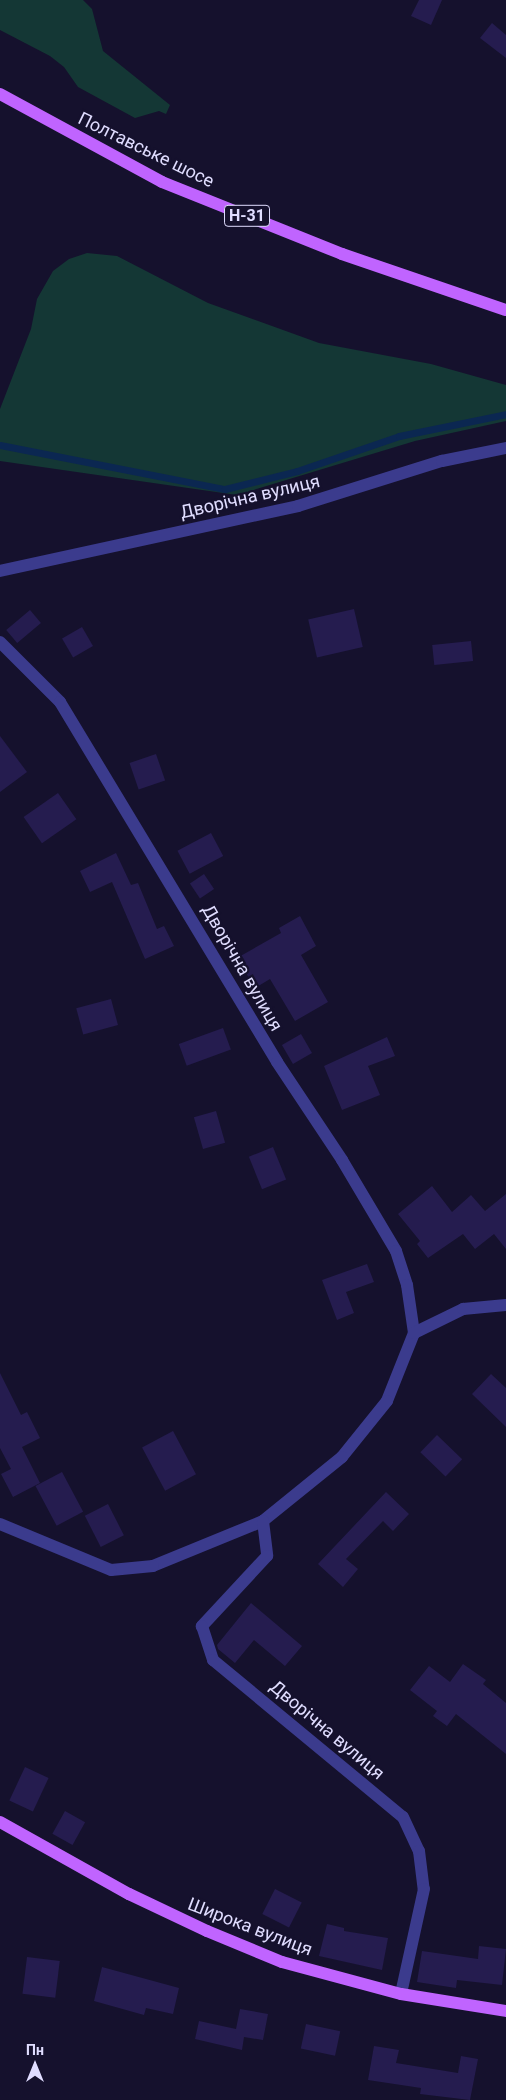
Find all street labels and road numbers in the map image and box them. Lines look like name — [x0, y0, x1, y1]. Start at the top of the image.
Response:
street label: Полтавське шосе — [75, 108, 217, 192]
road number: Н-31 — [223, 202, 271, 230]
street label: Дворічна вулиця — [178, 470, 322, 524]
street label: Дворічна вулиця — [197, 901, 287, 1035]
street label: Дворічна вулиця — [265, 1676, 389, 1784]
street label: Широка вулиця — [185, 1893, 315, 1961]

